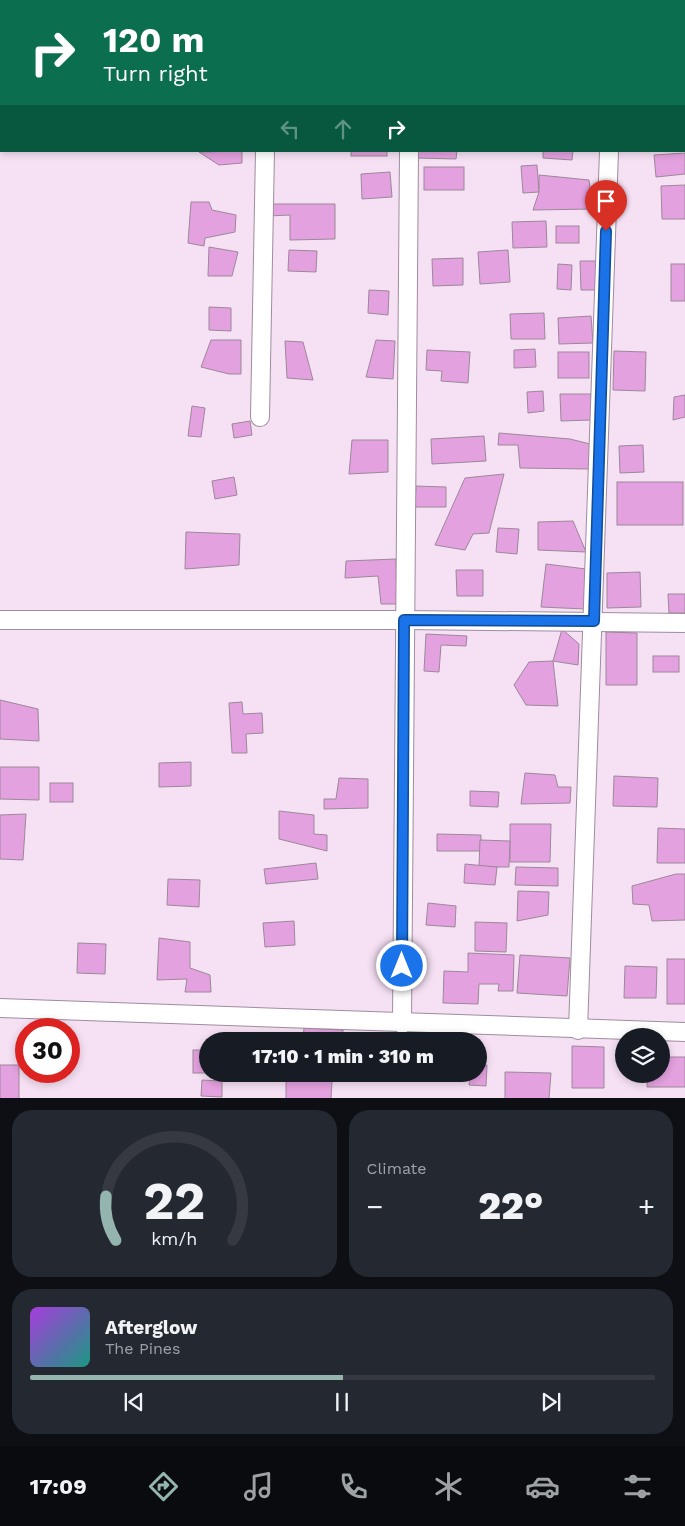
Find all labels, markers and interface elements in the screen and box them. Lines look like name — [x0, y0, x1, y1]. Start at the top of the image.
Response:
text: 120 m — [103, 19, 204, 61]
icon: right — [20, 20, 85, 85]
text: Turn right — [103, 61, 208, 86]
icon: left — [276, 115, 304, 143]
icon: ahead — [329, 115, 357, 143]
icon: right — [382, 115, 410, 143]
pin — [585, 180, 627, 231]
icon: arrive — [592, 187, 620, 215]
position arrow — [375, 939, 427, 991]
speed limit sign: 30 — [15, 1018, 80, 1083]
map controls — [615, 1028, 670, 1083]
button: layers — [615, 1028, 670, 1083]
text: 17:10 · 1 min · 310 m — [252, 1045, 434, 1068]
text: Climate — [367, 1159, 427, 1178]
text: 22 — [143, 1171, 205, 1232]
text: 22° — [478, 1184, 543, 1228]
text: − — [367, 1190, 383, 1223]
text: + — [638, 1190, 655, 1223]
text: km/h — [151, 1228, 197, 1249]
text: Afterglow — [105, 1316, 197, 1339]
text: The Pines — [105, 1339, 181, 1358]
icon: previous — [120, 1388, 148, 1416]
icon: pause — [328, 1388, 356, 1416]
icon: next — [537, 1388, 565, 1416]
icon: directions — [146, 1469, 181, 1504]
icon: music — [241, 1469, 276, 1504]
icon: phone — [336, 1469, 371, 1504]
icon: climate — [431, 1469, 466, 1504]
icon: car — [525, 1469, 560, 1504]
icon: filters — [620, 1469, 655, 1504]
text: 17:09 — [30, 1474, 87, 1499]

